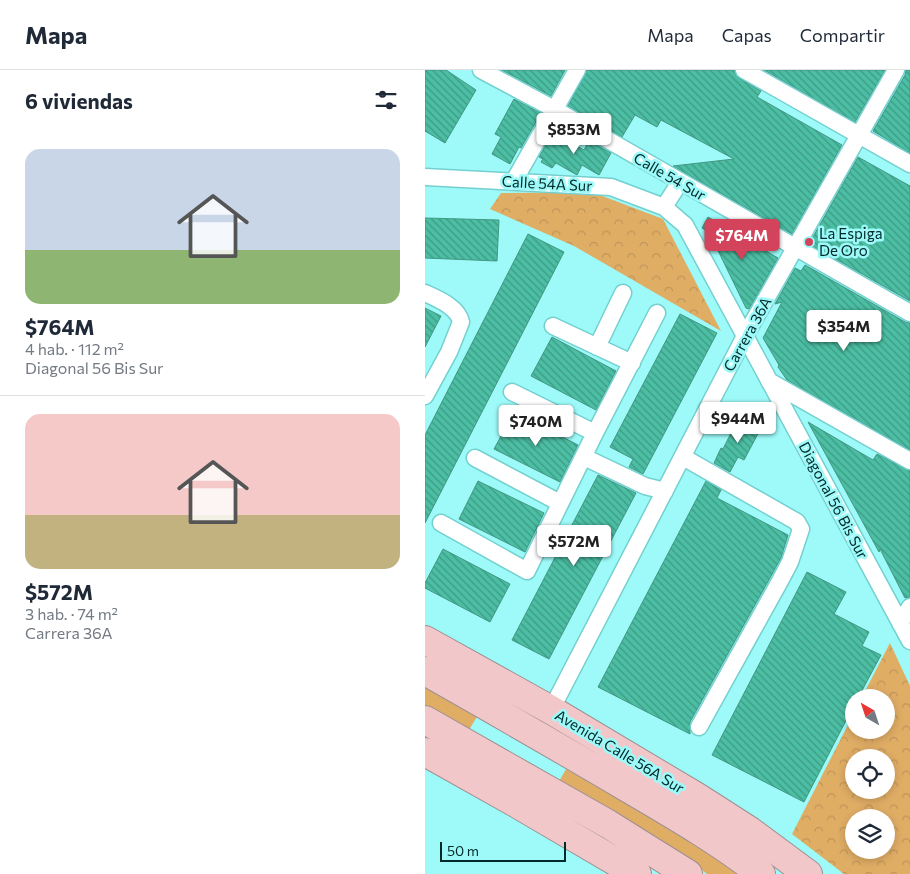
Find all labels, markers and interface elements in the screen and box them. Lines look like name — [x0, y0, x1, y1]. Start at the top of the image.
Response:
text: Mapa — [25, 20, 87, 49]
text: Mapa — [647, 24, 694, 46]
text: Capas — [722, 24, 772, 46]
text: Compartir — [800, 24, 885, 46]
icon: filters — [372, 86, 400, 114]
text: 6 viviendas — [25, 88, 133, 113]
pin: $853M — [539, 112, 609, 155]
text: $853M — [547, 119, 601, 138]
street label: Calle 54 Sur — [631, 148, 709, 204]
street label: Calle 54A Sur — [501, 172, 593, 194]
icon: home — [168, 181, 258, 271]
pin: $764M — [707, 218, 777, 261]
place label: La Espiga De Oro — [819, 224, 883, 259]
text: $764M — [716, 225, 769, 244]
marker: La Espiga De Oro — [803, 236, 815, 248]
street label: Carrera 36A — [719, 294, 775, 374]
pin: $354M — [809, 310, 879, 352]
text: $764M — [25, 314, 95, 339]
text: $354M — [817, 316, 871, 335]
text: 4 hab. · 112 m² — [25, 339, 124, 358]
text: Diagonal 56 Bis Sur — [25, 358, 163, 377]
pin: $944M — [703, 402, 773, 444]
pin: $740M — [501, 404, 571, 447]
text: $944M — [711, 408, 765, 427]
text: $740M — [510, 411, 562, 430]
street label: Diagonal 56 Bis Sur — [796, 438, 872, 562]
icon: home — [168, 447, 258, 537]
pin: $572M — [539, 524, 609, 567]
text: $572M — [548, 531, 600, 550]
text: $572M — [25, 579, 93, 604]
text: 3 hab. · 74 m² — [25, 604, 118, 623]
text: Carrera 36A — [25, 623, 112, 642]
north arrow — [845, 689, 895, 739]
map controls — [845, 689, 895, 859]
street label: Avenida Calle 56A Sur — [552, 705, 688, 797]
button: locate — [845, 749, 895, 799]
button: layers — [845, 809, 895, 859]
scale bar — [440, 839, 566, 862]
text: 50 m — [447, 842, 479, 859]

